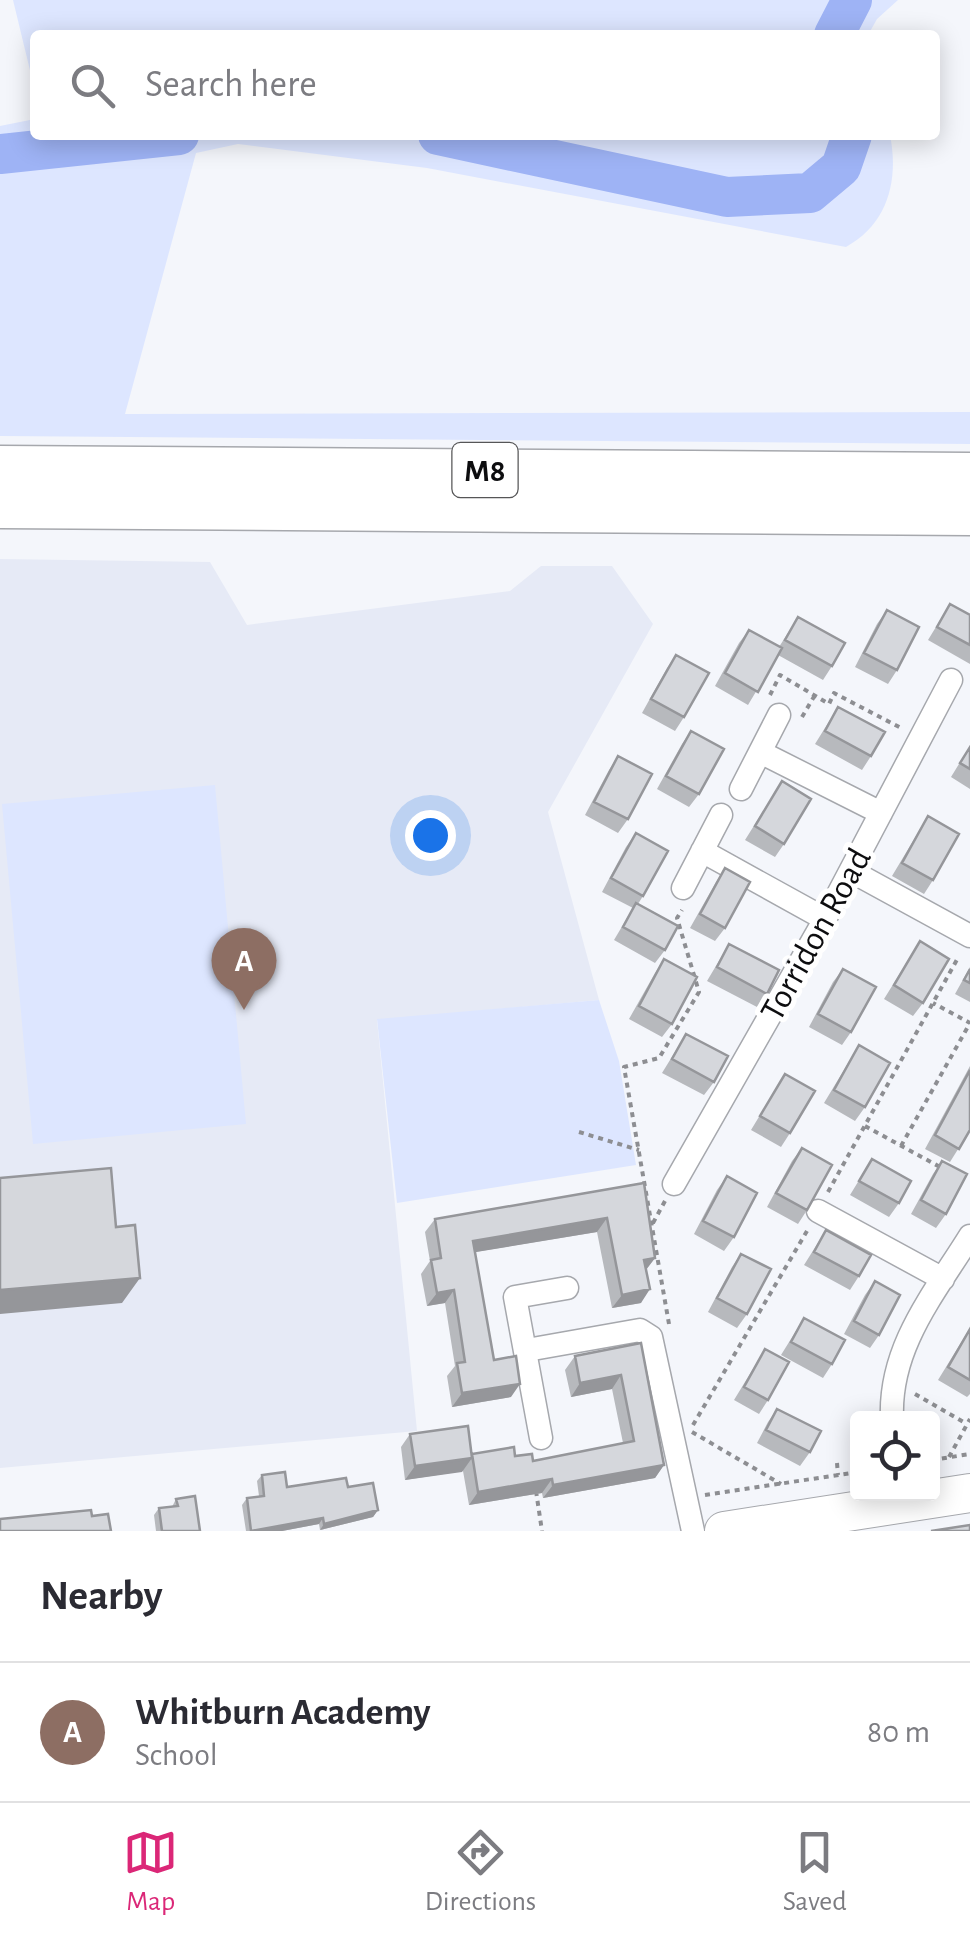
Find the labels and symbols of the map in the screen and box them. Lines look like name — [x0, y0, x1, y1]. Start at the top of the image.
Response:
road number: M8 — [452, 443, 518, 497]
your location — [405, 810, 456, 861]
street label: Torridon Road — [755, 843, 878, 1027]
pin: A — [212, 928, 276, 1010]

